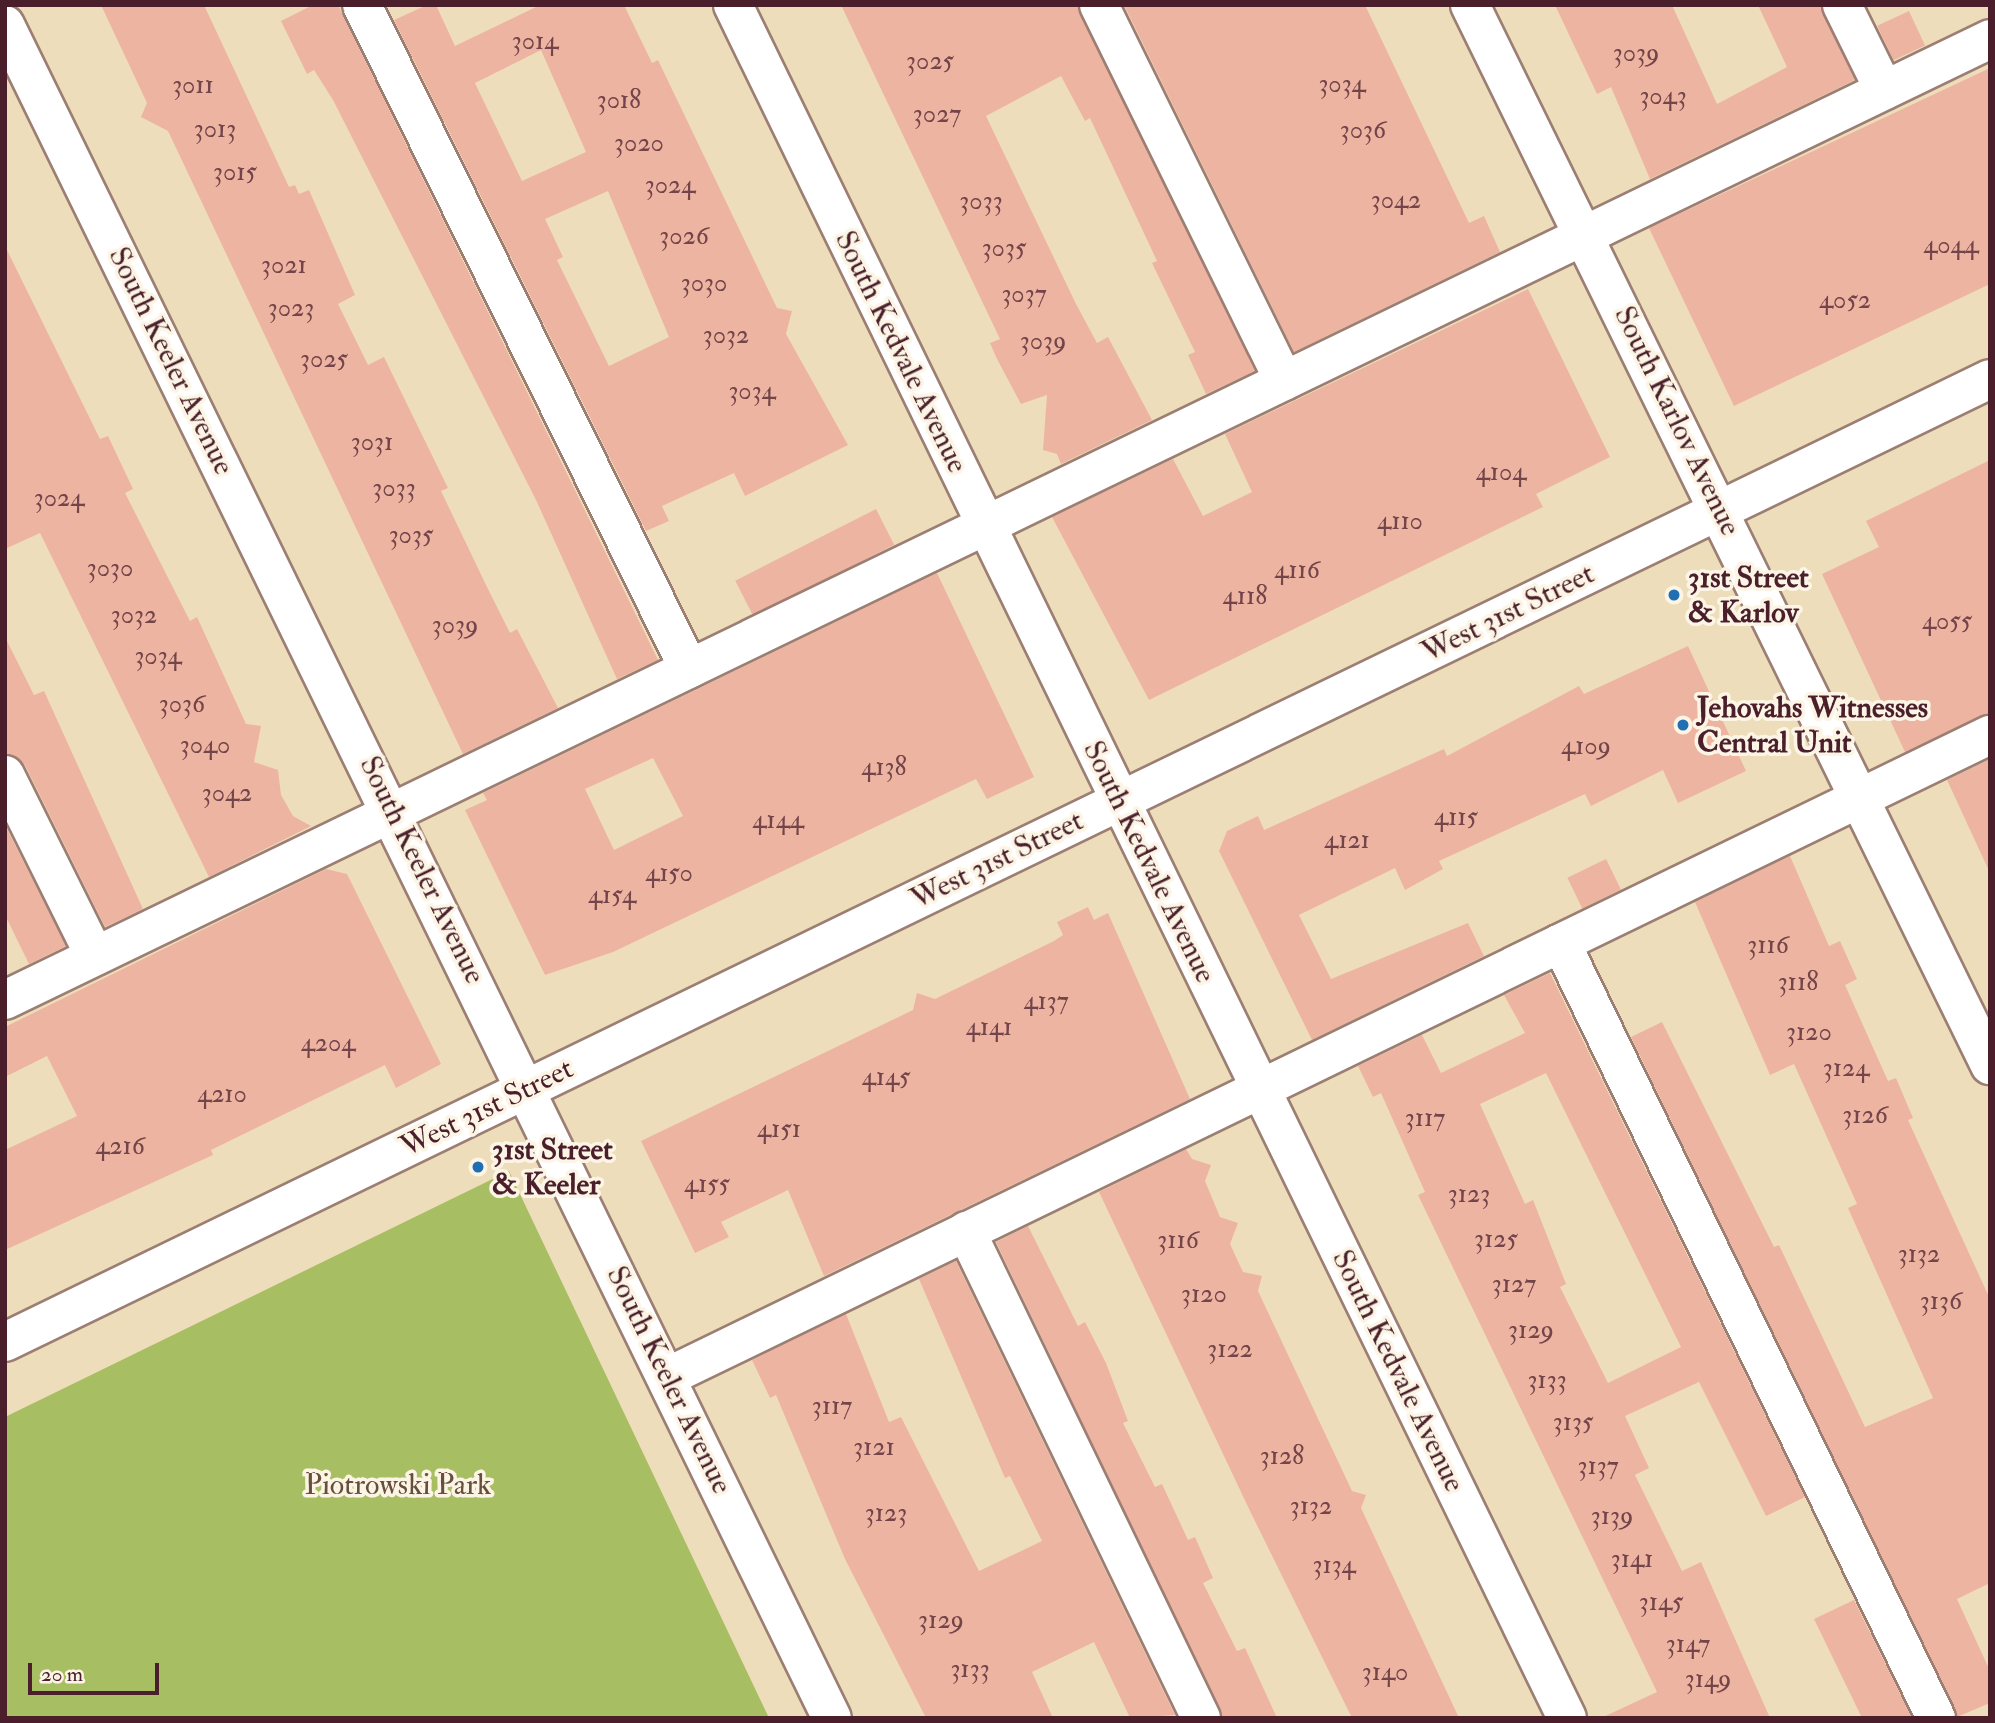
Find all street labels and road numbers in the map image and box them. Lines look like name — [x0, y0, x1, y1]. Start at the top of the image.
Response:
street label: South Kedvale Avenue — [827, 225, 975, 479]
street label: South Keeler Avenue — [100, 241, 242, 481]
street label: South Karlov Avenue — [1606, 301, 1748, 541]
street label: West 31st Street — [1416, 556, 1600, 670]
street label: South Kedvale Avenue — [1075, 735, 1223, 989]
street label: South Keeler Avenue — [351, 750, 493, 990]
street label: West 31st Street — [905, 803, 1089, 917]
street label: West 31st Street — [395, 1051, 579, 1165]
street label: South Kedvale Avenue — [1324, 1244, 1472, 1498]
street label: South Keeler Avenue — [598, 1260, 740, 1500]

